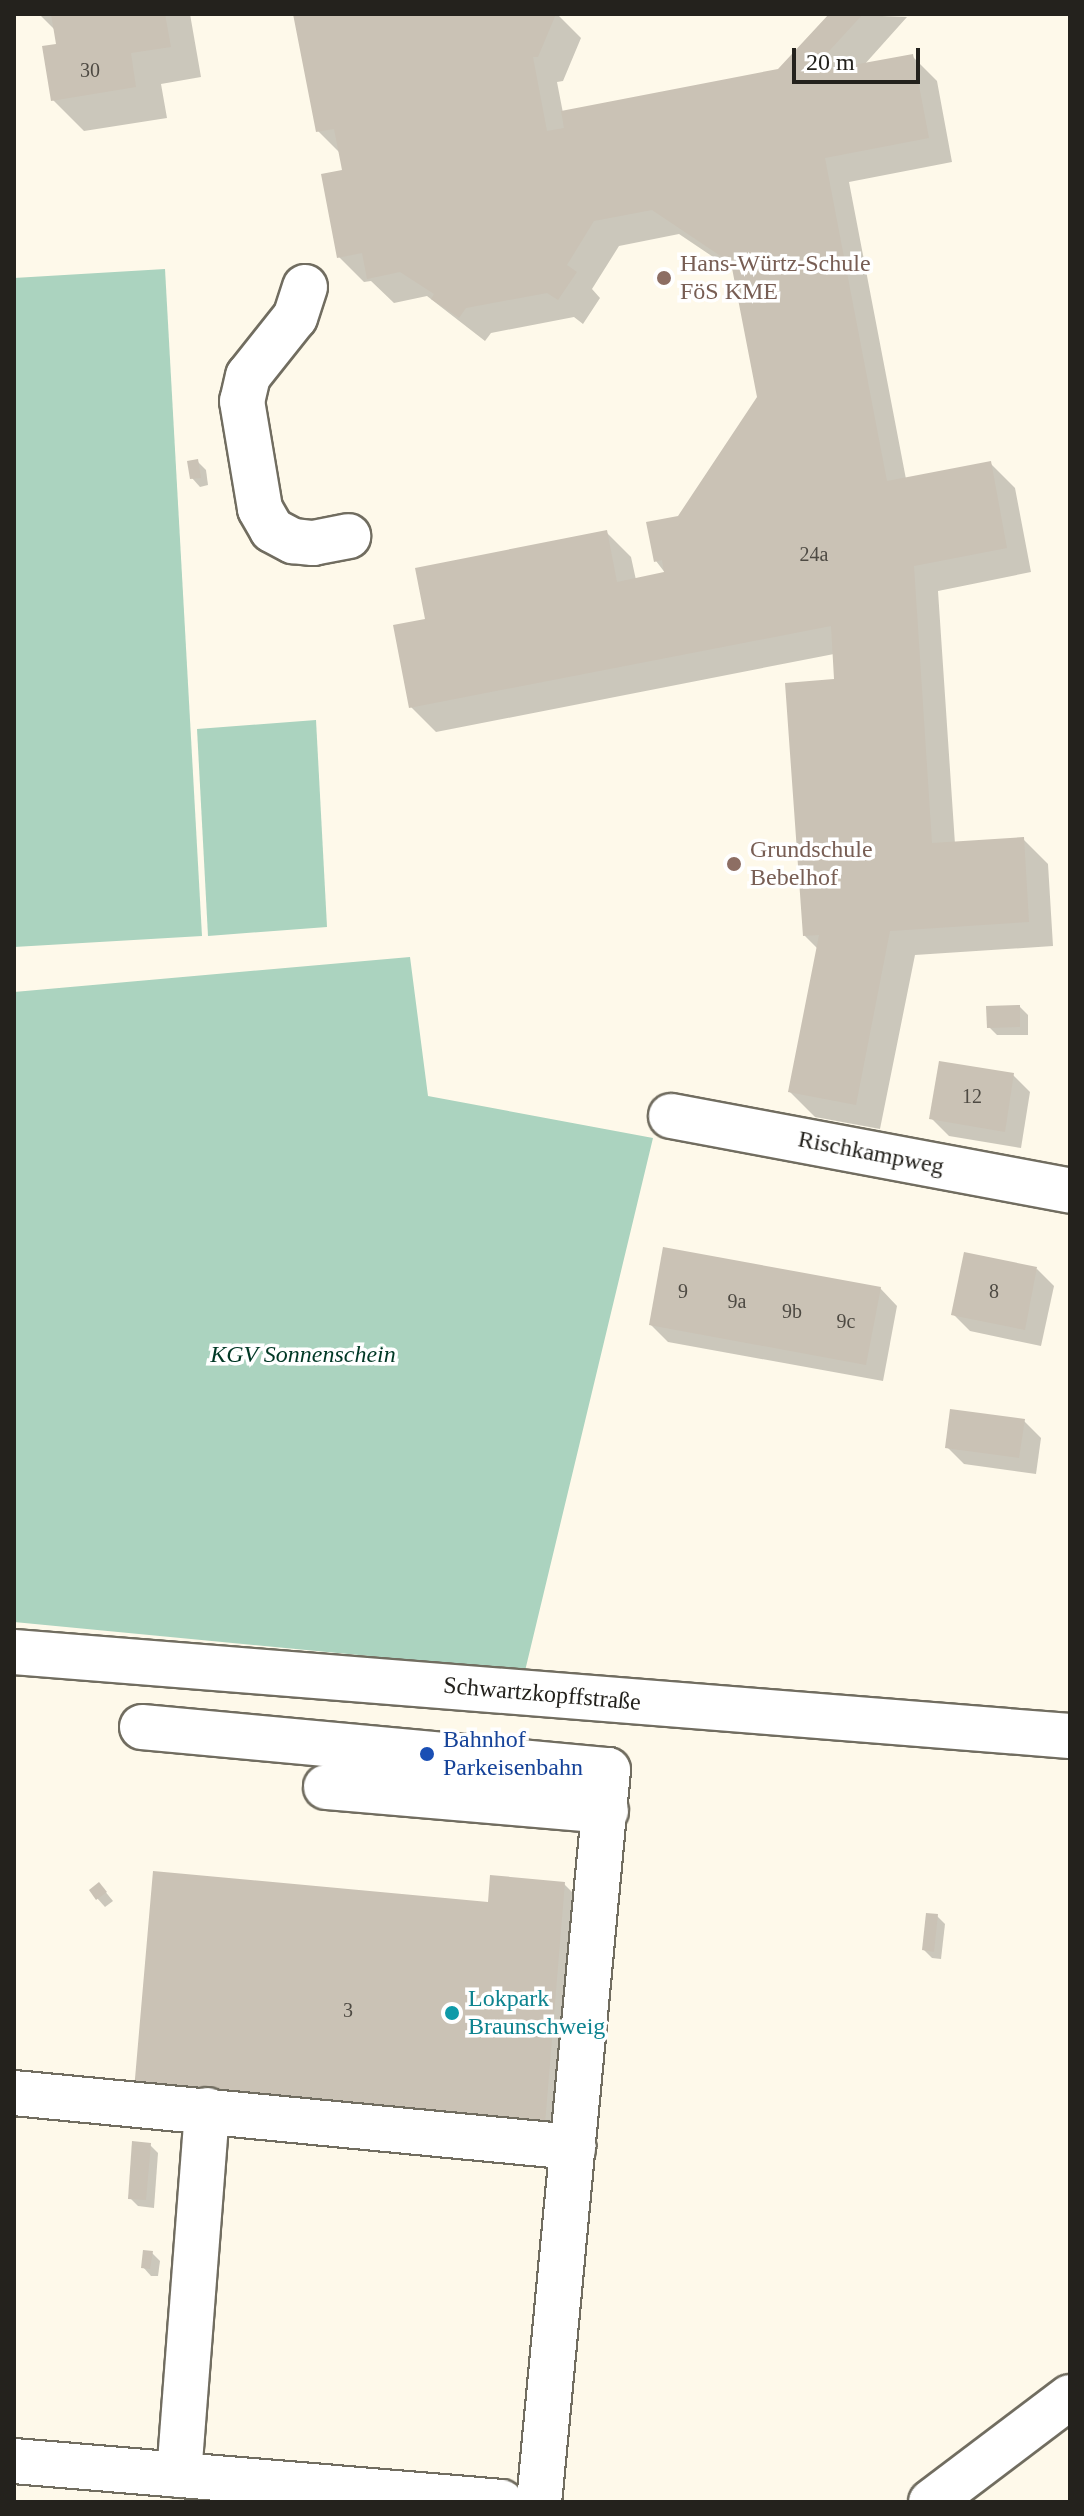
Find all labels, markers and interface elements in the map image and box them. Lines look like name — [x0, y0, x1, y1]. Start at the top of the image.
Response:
scale bar — [796, 32, 924, 82]
text: 20 m — [806, 49, 855, 75]
house number: 30 — [80, 58, 100, 82]
place label: Hans-Würtz-Schule FöS KME — [680, 250, 871, 306]
marker: Hans-Würtz-Schule FöS KME — [655, 269, 673, 287]
house number: 24a — [800, 542, 828, 566]
place label: Grundschule Bebelhof — [750, 836, 873, 892]
marker: Grundschule Bebelhof — [725, 855, 743, 873]
house number: 12 — [962, 1084, 982, 1108]
street label: Rischkampweg — [796, 1125, 946, 1181]
house number: 9 — [678, 1279, 688, 1303]
house number: 8 — [989, 1279, 999, 1303]
house number: 9a — [728, 1289, 746, 1313]
house number: 9b — [782, 1299, 802, 1323]
house number: 9c — [837, 1309, 855, 1333]
park label: KGV Sonnenschein — [210, 1341, 396, 1369]
street label: Schwartzkopffstraße — [442, 1671, 642, 1717]
place label: Bahnhof Parkeisenbahn — [443, 1726, 583, 1782]
marker: Bahnhof Parkeisenbahn — [418, 1745, 436, 1763]
place label: Lokpark Braunschweig — [468, 1985, 605, 2041]
house number: 3 — [343, 1998, 353, 2022]
marker: Lokpark Braunschweig — [443, 2004, 461, 2022]

